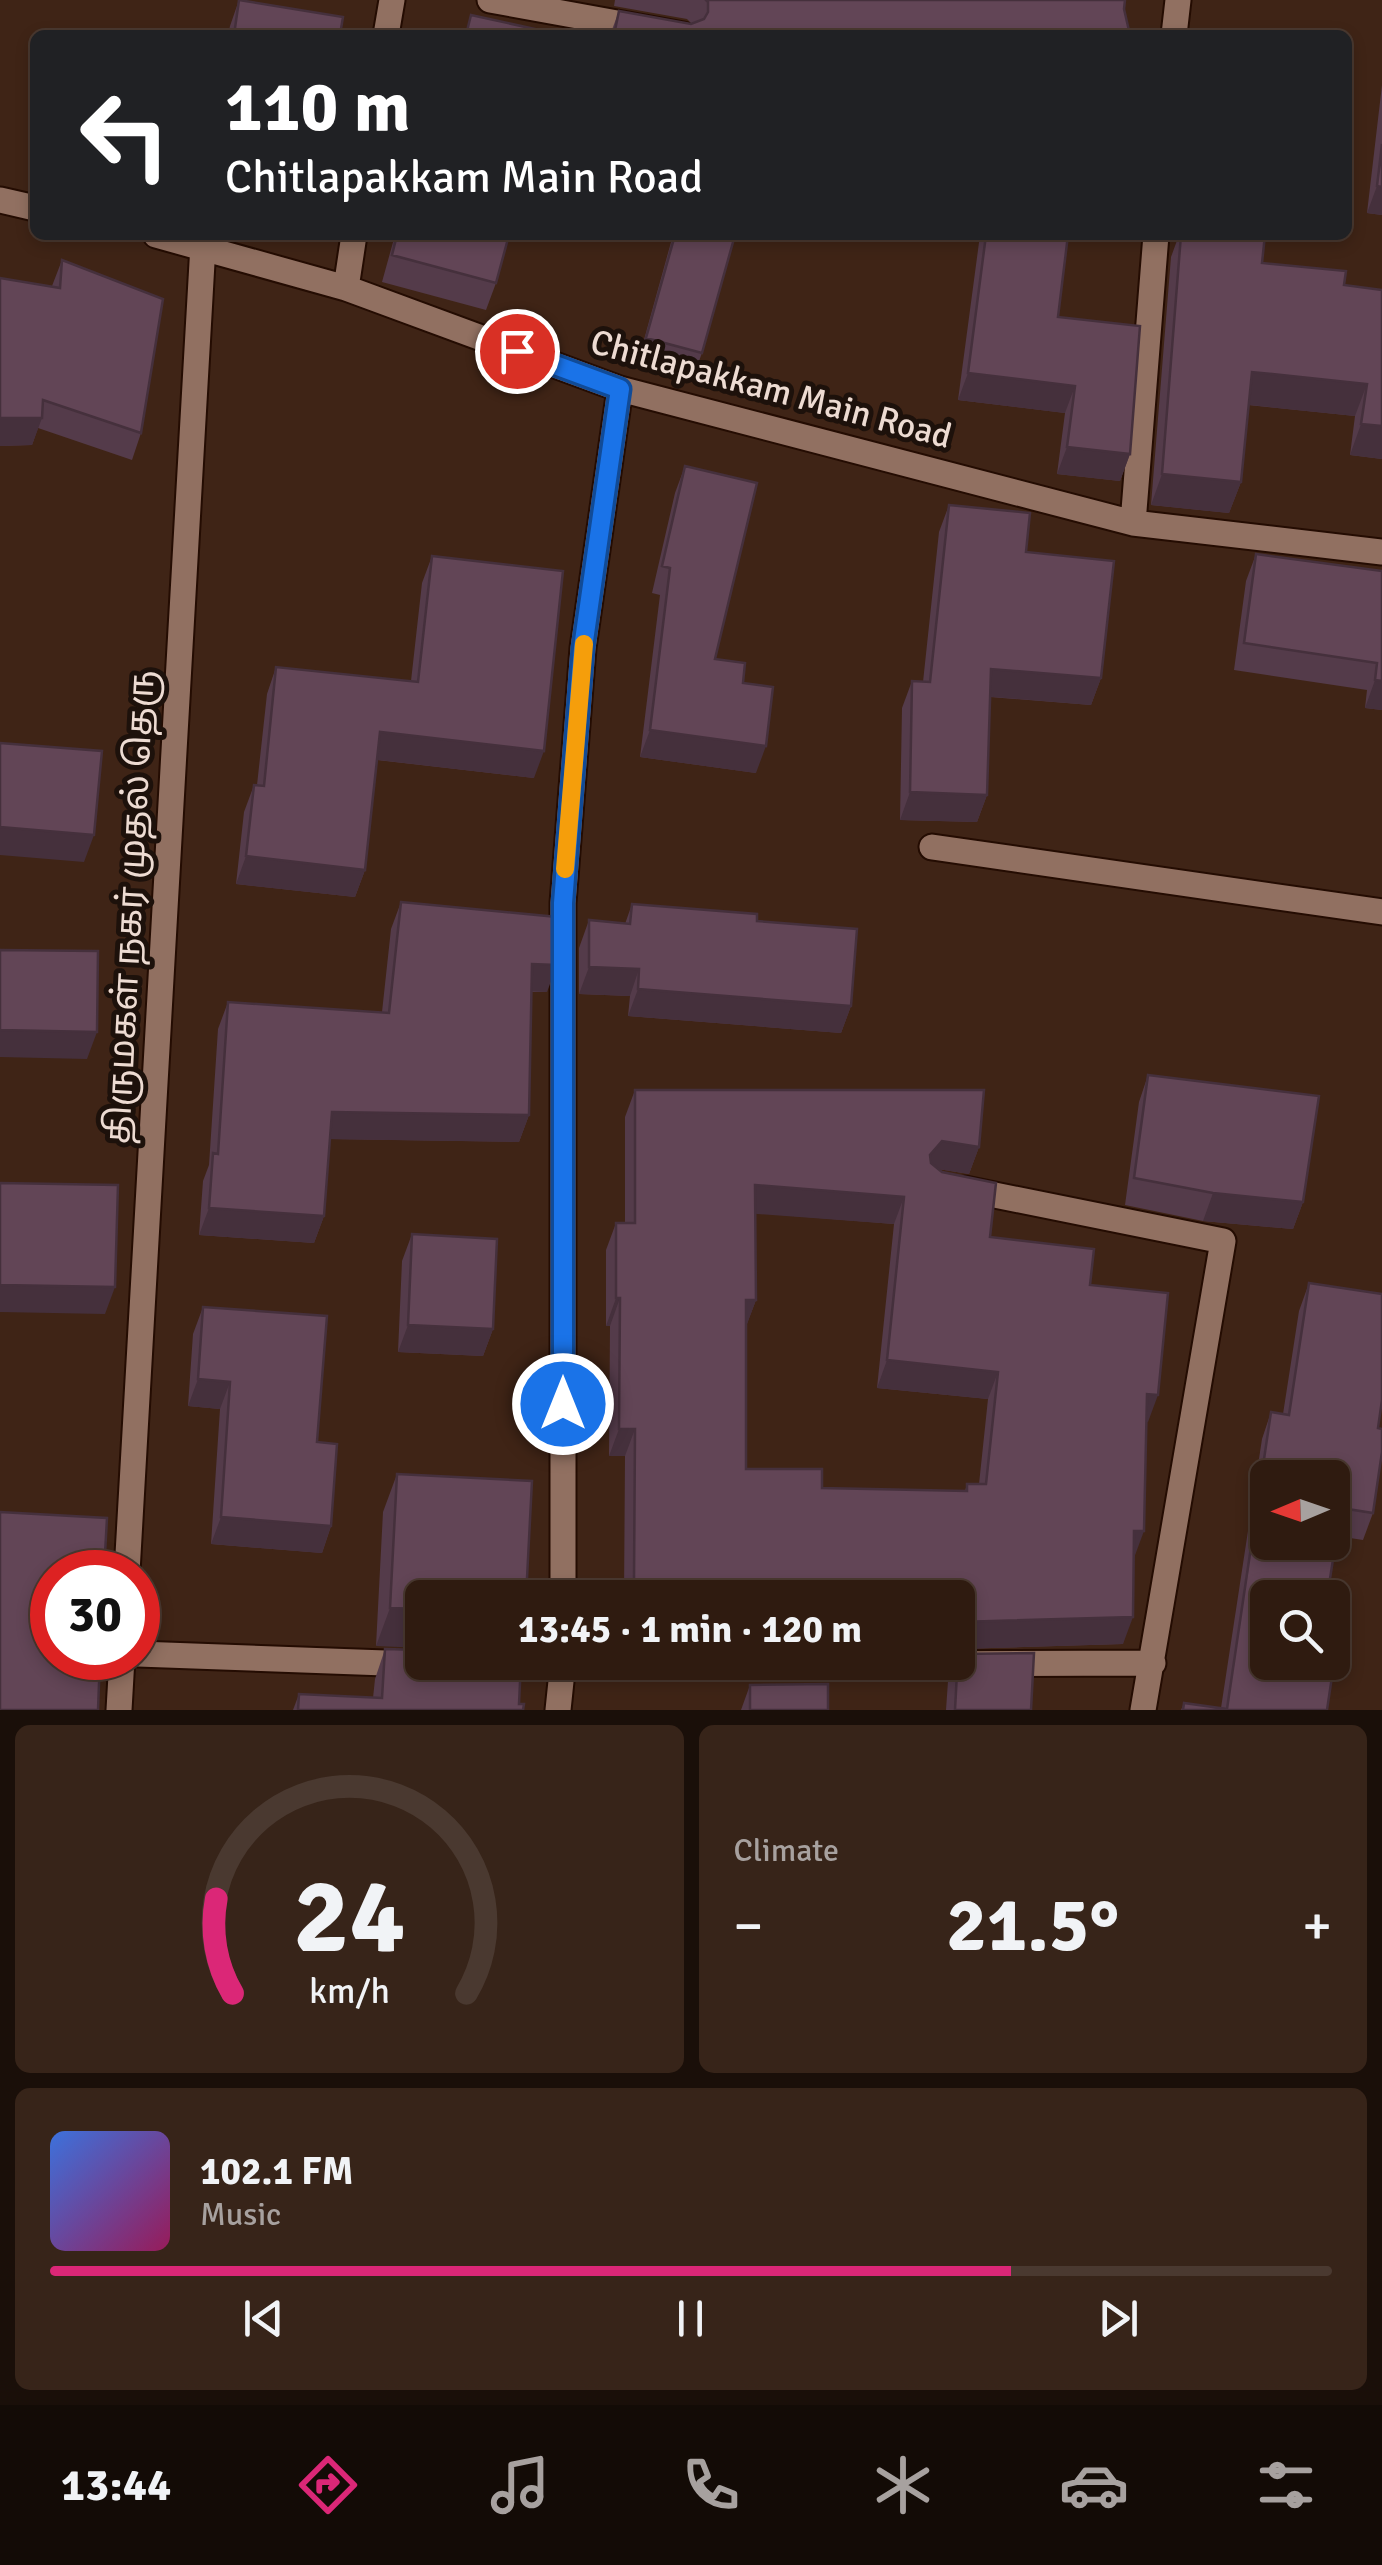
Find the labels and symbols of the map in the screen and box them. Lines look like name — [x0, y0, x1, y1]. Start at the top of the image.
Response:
pin — [475, 309, 560, 394]
street label: Chitlapakkam Main Road — [586, 320, 956, 458]
street label: திருமகள் நகர் முதல் தெரு — [96, 669, 165, 1145]
position arrow — [511, 1352, 615, 1456]
north arrow — [1250, 1460, 1350, 1560]
speed limit sign: 30 — [30, 1550, 160, 1680]

